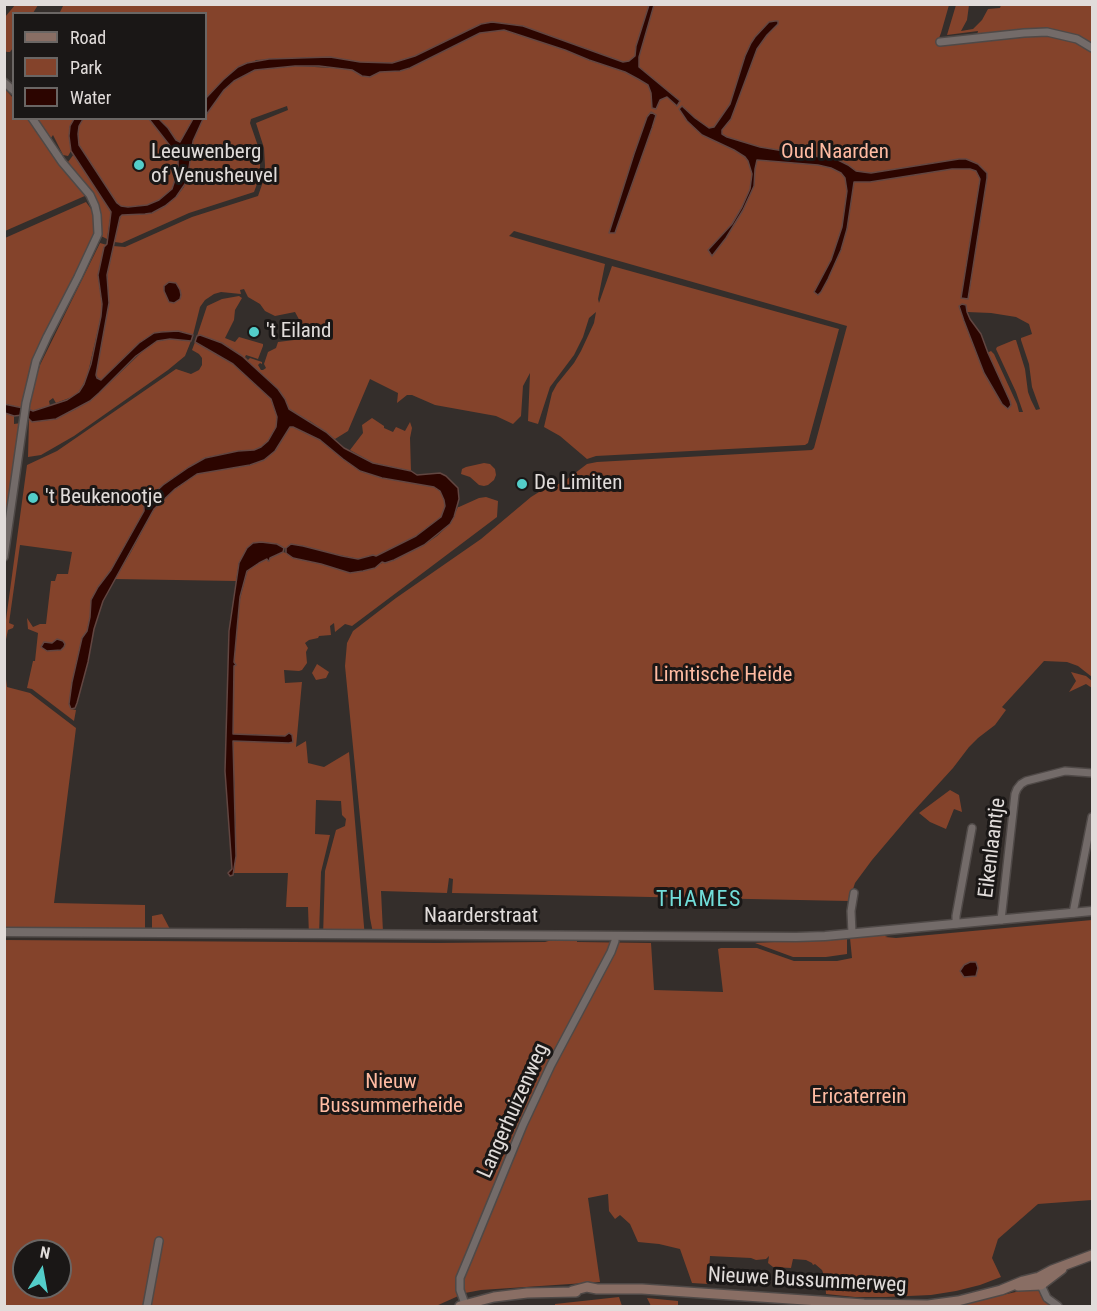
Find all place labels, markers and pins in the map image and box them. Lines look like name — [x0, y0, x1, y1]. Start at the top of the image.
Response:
place label: Leeuwenberg of Venusheuvel — [151, 140, 278, 190]
marker: Leeuwenberg of Venusheuvel — [132, 158, 146, 172]
place label: 't Eiland — [266, 319, 331, 345]
marker: 't Eiland — [247, 325, 261, 339]
place label: De Limiten — [534, 471, 622, 497]
marker: De Limiten — [515, 477, 529, 491]
place label: 't Beukenootje — [45, 485, 162, 511]
marker: 't Beukenootje — [26, 491, 40, 505]

